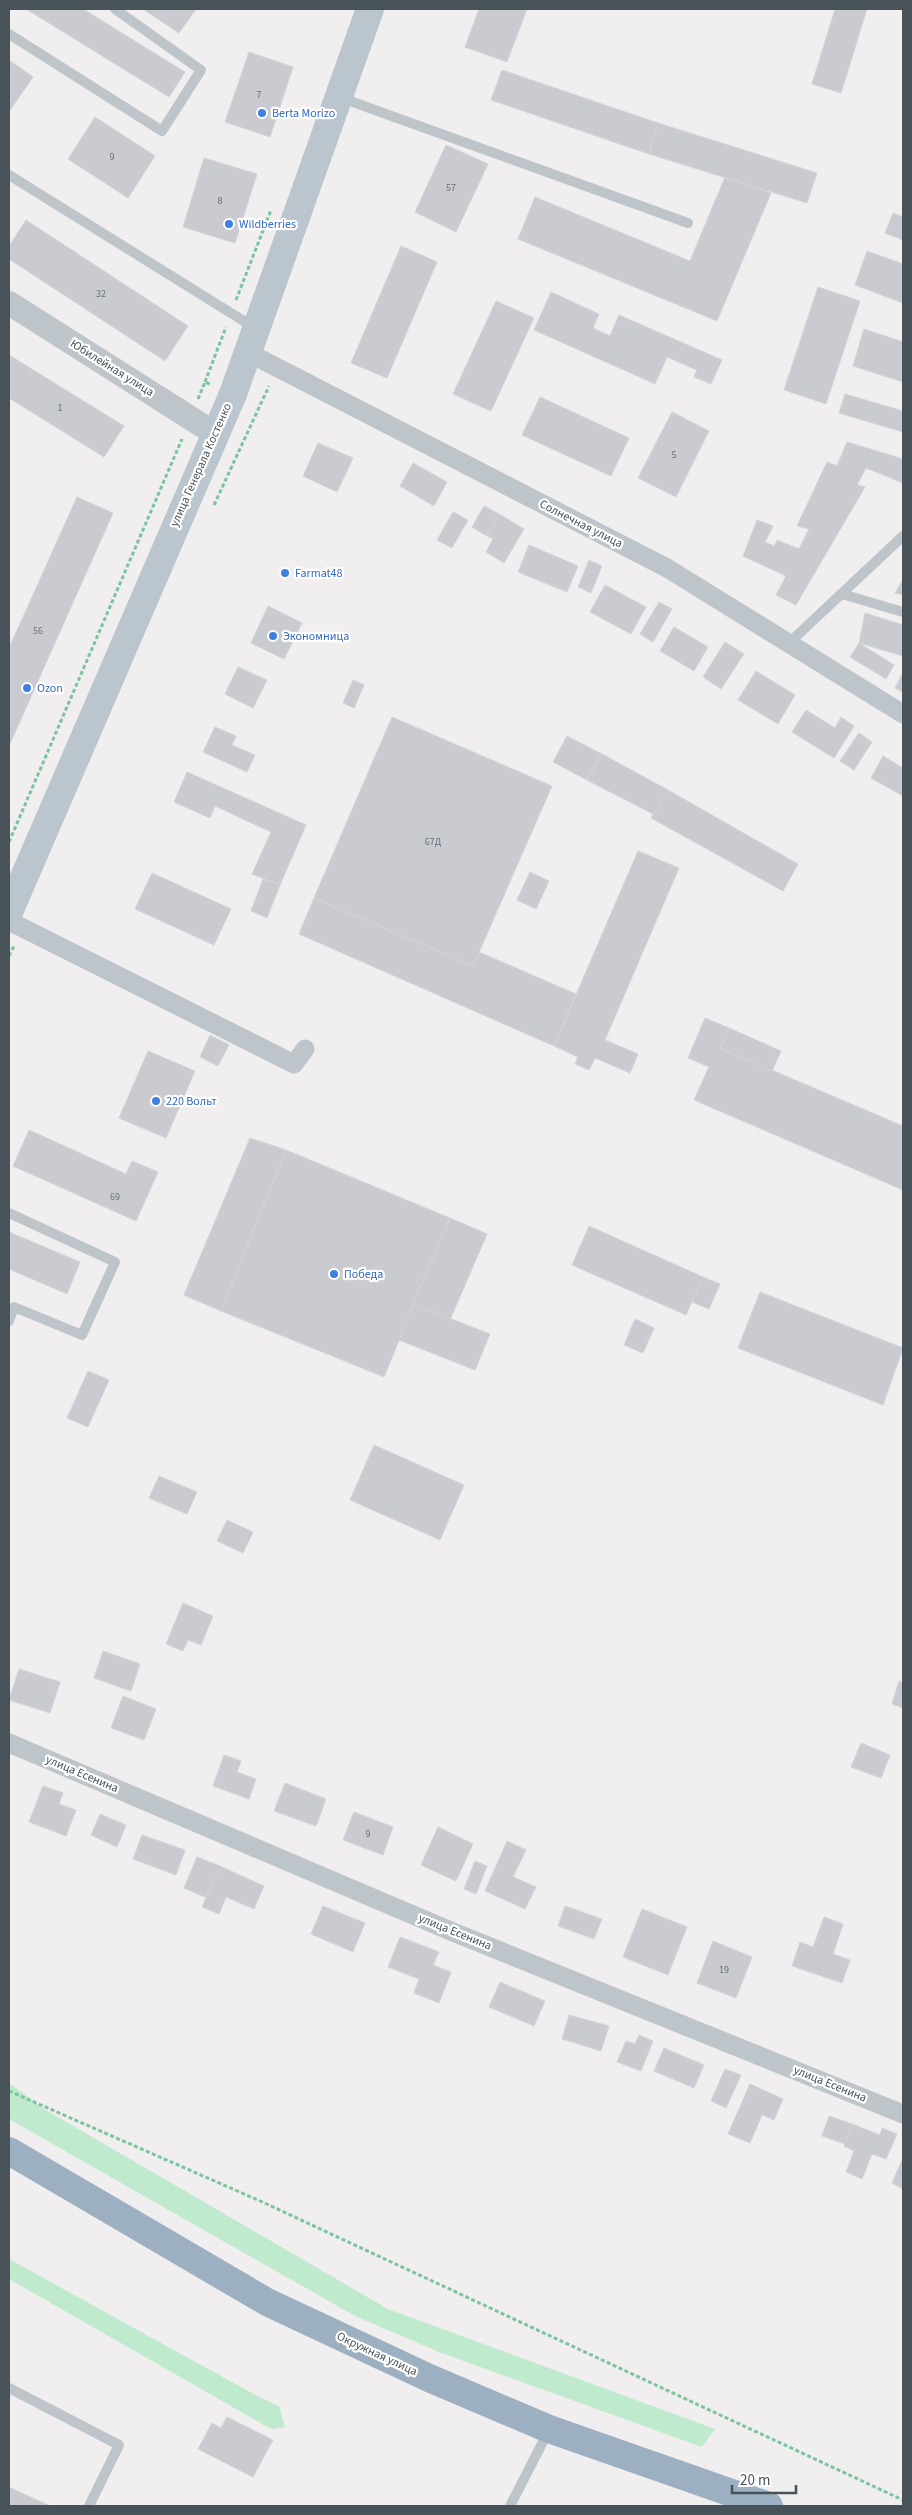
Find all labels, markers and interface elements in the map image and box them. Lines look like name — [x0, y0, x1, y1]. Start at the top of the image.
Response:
house number: 7 — [257, 88, 262, 102]
place label: Berta Morizo — [272, 105, 335, 122]
marker: Berta Morizo — [256, 107, 268, 119]
house number: 9 — [110, 150, 115, 164]
house number: 57 — [446, 181, 456, 195]
house number: 8 — [218, 194, 223, 208]
place label: Wildberries — [239, 216, 296, 233]
marker: Wildberries — [223, 218, 235, 230]
house number: 32 — [96, 287, 106, 301]
street label: Юбилейная улица — [67, 335, 157, 401]
house number: 1 — [58, 401, 63, 415]
street label: улица Генерала Костенко — [166, 401, 236, 529]
house number: 5 — [672, 448, 677, 462]
street label: Солнечная улица — [536, 496, 626, 552]
place label: Farmat48 — [295, 565, 343, 582]
marker: Farmat48 — [279, 567, 291, 579]
house number: 56 — [33, 624, 43, 638]
place label: Экономница — [283, 628, 349, 645]
marker: Экономница — [267, 630, 279, 642]
place label: Ozon — [37, 680, 63, 697]
marker: Ozon — [21, 682, 33, 694]
house number: 67Д — [425, 835, 442, 849]
place label: 220 Вольт — [166, 1093, 217, 1110]
marker: 220 Вольт — [150, 1095, 162, 1107]
house number: 69 — [110, 1190, 120, 1204]
place label: Победа — [344, 1266, 383, 1283]
marker: Победа — [328, 1268, 340, 1280]
street label: улица Есенина — [43, 1751, 121, 1797]
house number: 9 — [366, 1827, 371, 1841]
street label: улица Есенина — [416, 1910, 494, 1954]
house number: 19 — [719, 1963, 729, 1977]
street label: улица Есенина — [791, 2062, 869, 2106]
street label: Окружная улица — [334, 2328, 420, 2380]
scale bar — [732, 2462, 796, 2494]
text: 20 m — [740, 2470, 770, 2491]

